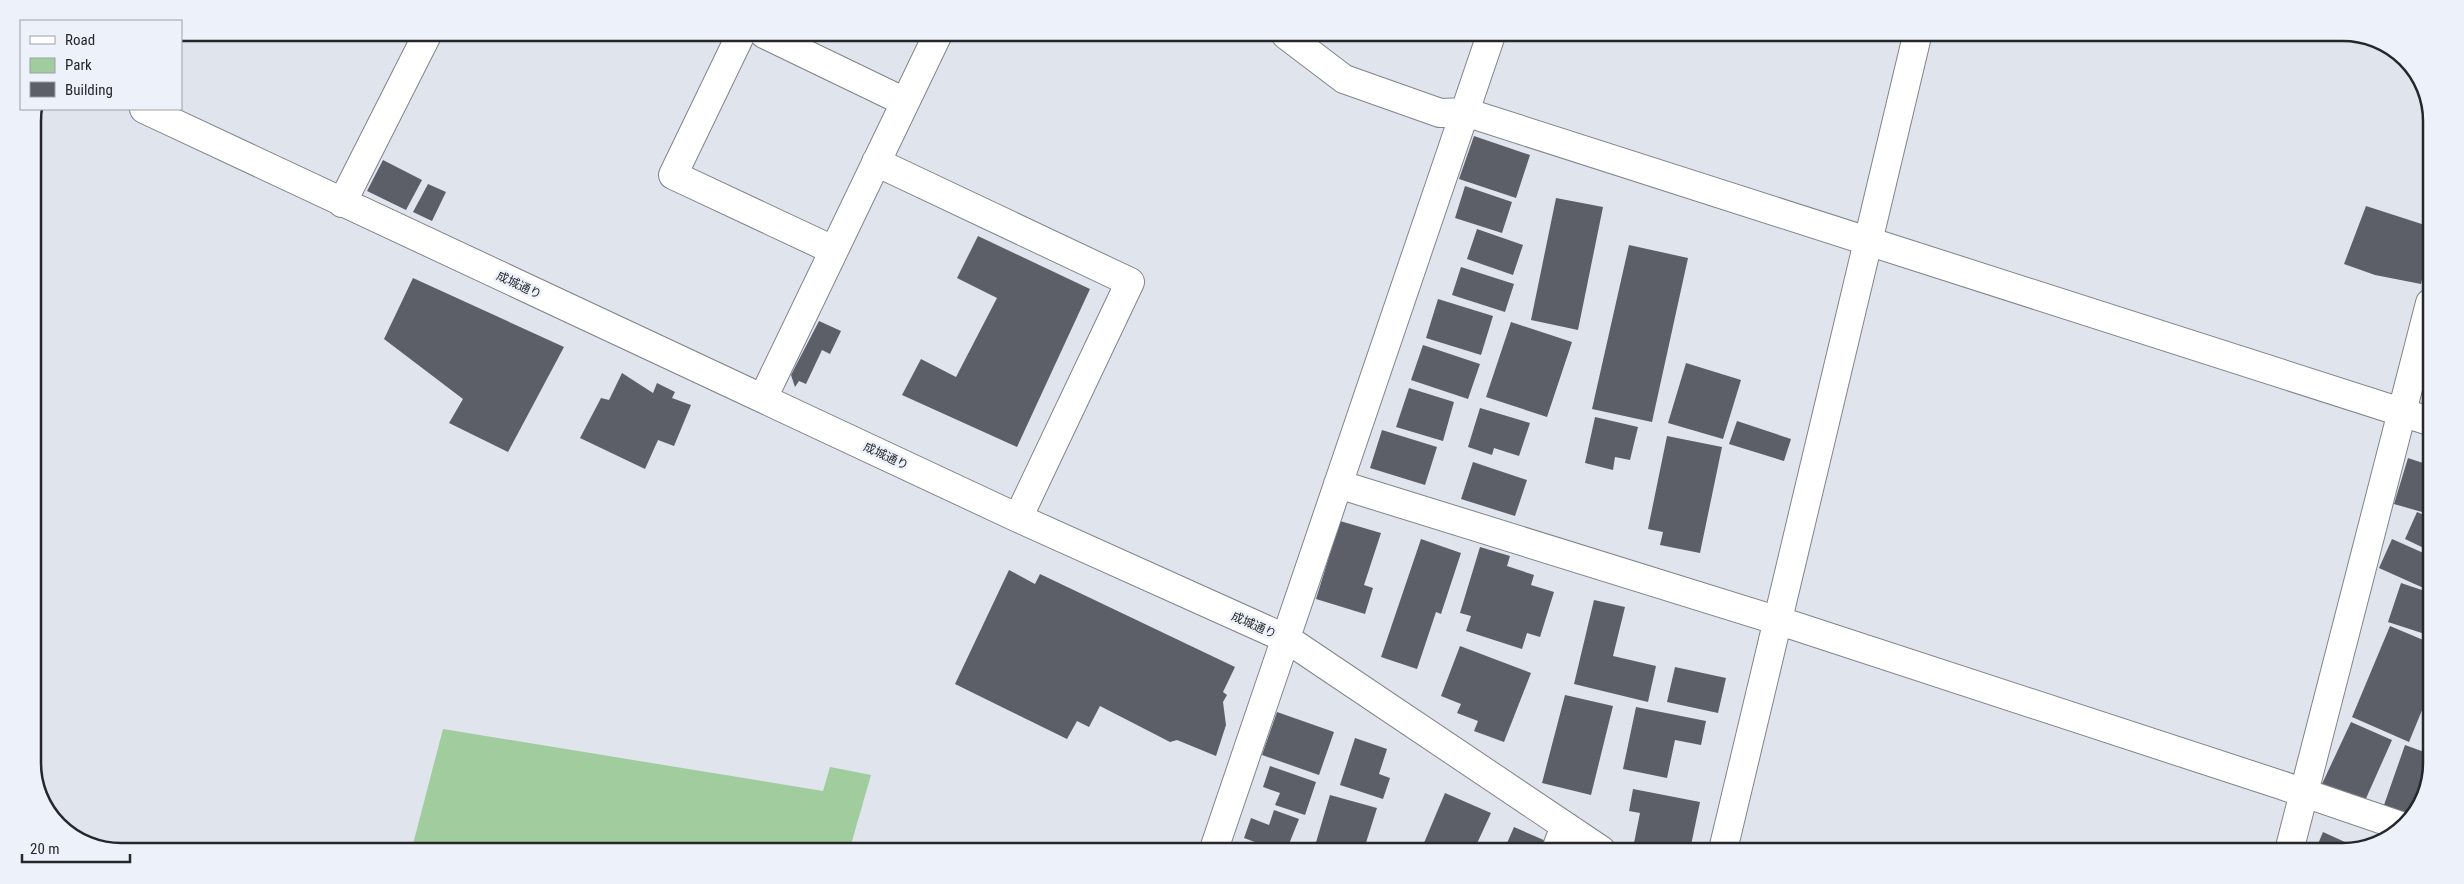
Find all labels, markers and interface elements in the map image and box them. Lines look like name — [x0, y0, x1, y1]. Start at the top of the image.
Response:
legend — [20, 20, 182, 110]
text: Road — [65, 31, 95, 49]
text: Park — [65, 56, 92, 74]
text: Building — [65, 81, 113, 99]
street label: 成城通り — [494, 269, 544, 301]
street label: 成城通り — [861, 440, 911, 472]
street label: 成城通り — [1229, 609, 1279, 641]
scale bar — [22, 832, 130, 864]
text: 20 m — [30, 840, 60, 858]

